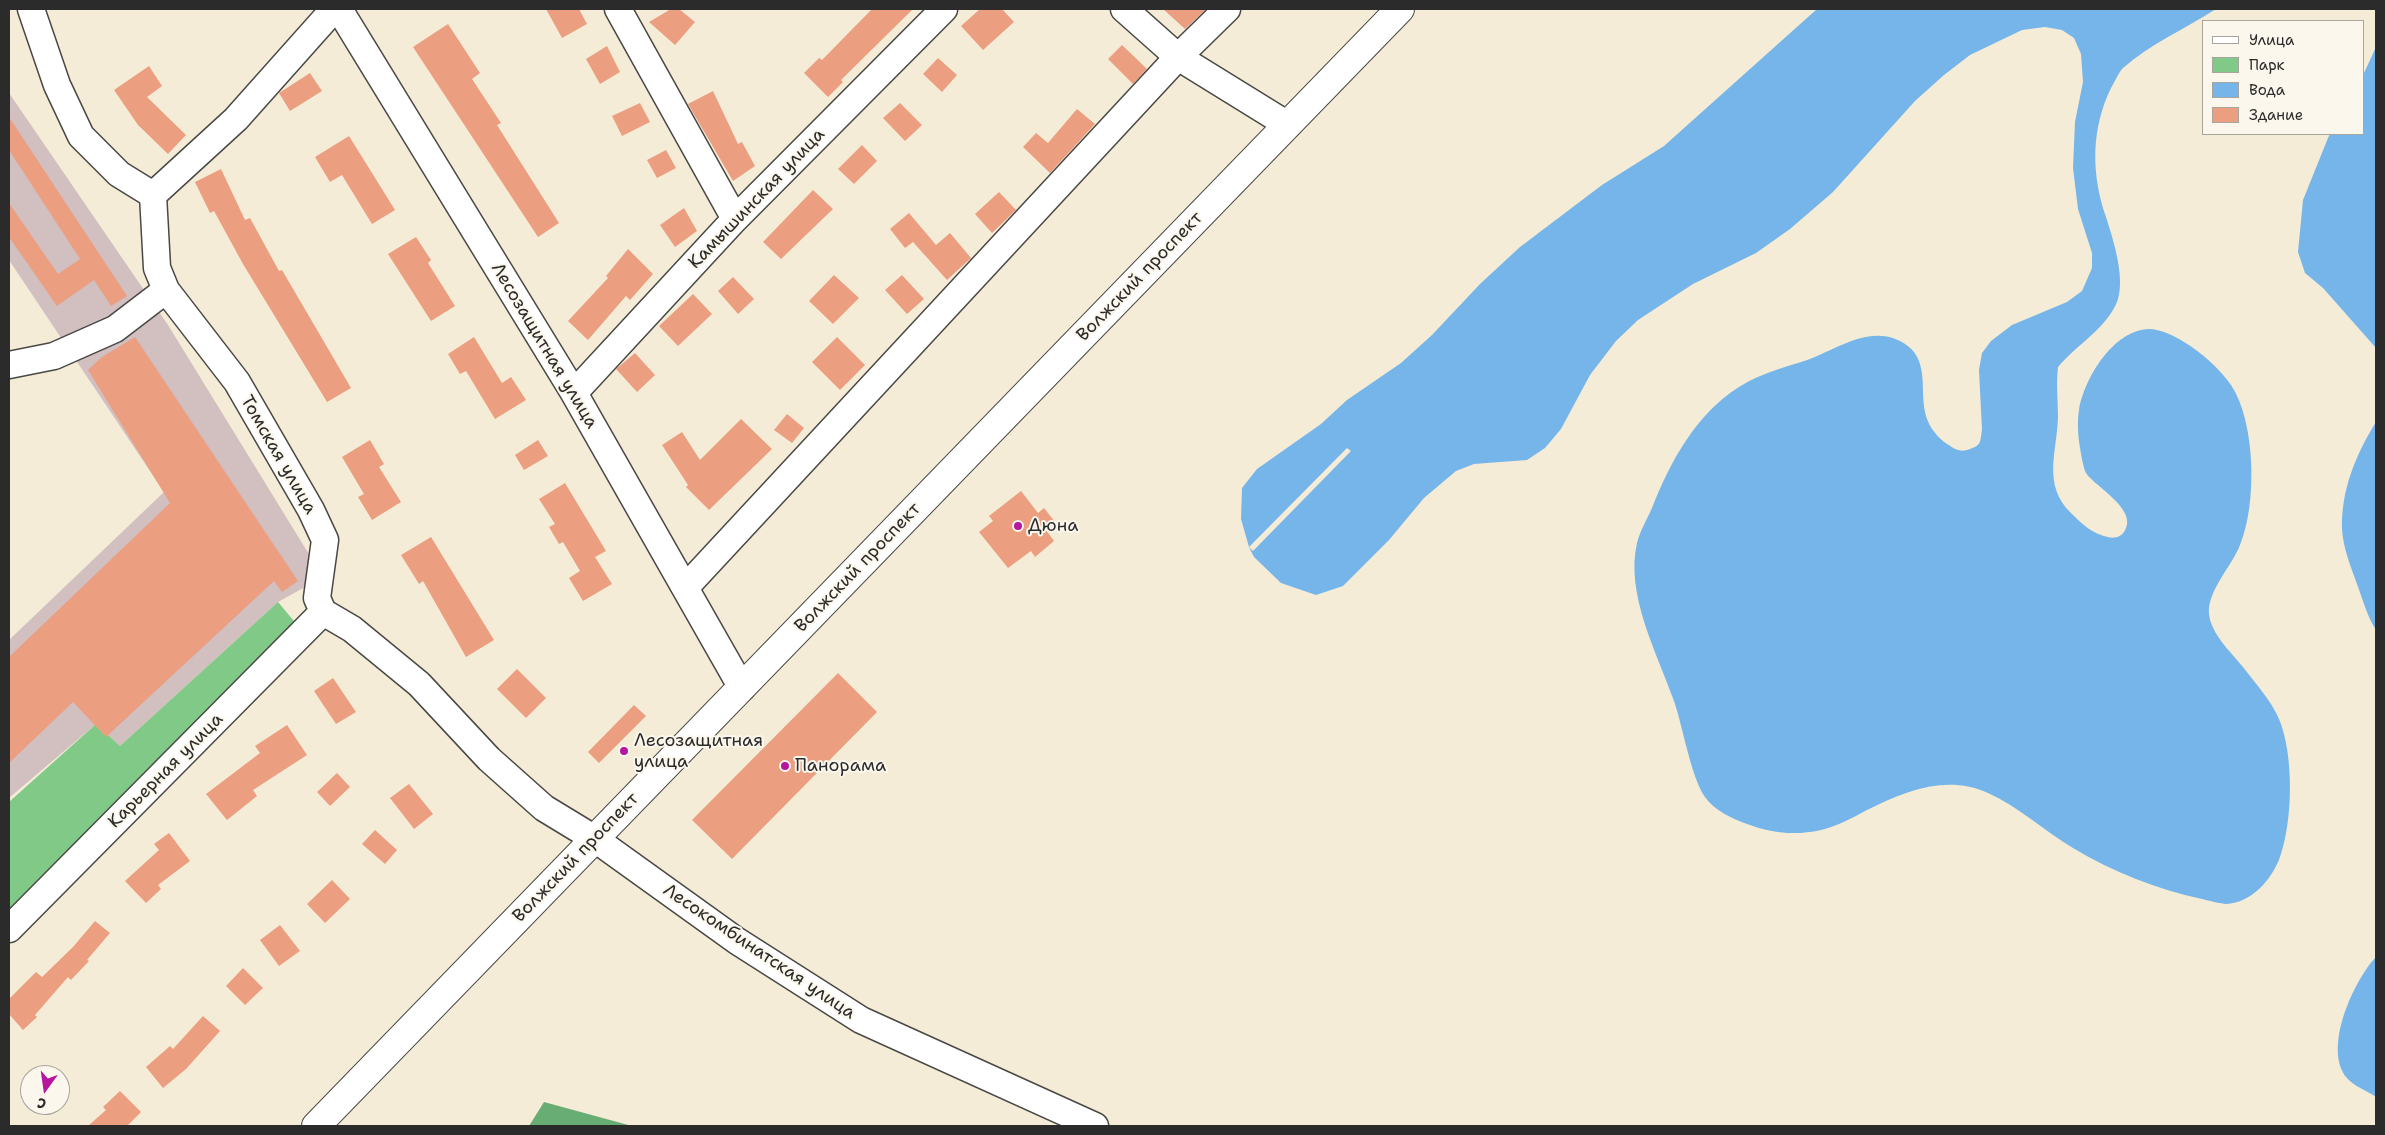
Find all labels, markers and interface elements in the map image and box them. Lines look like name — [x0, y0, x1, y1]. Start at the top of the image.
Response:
legend — [2202, 20, 2365, 135]
text: Улица — [2249, 30, 2294, 50]
text: Парк — [2249, 55, 2285, 75]
text: Вода — [2249, 80, 2285, 100]
text: Здание — [2249, 105, 2303, 125]
street label: Камышинская улица — [684, 124, 830, 274]
street label: Волжский проспект — [1073, 208, 1207, 346]
street label: Лесозащитная улица — [486, 259, 602, 433]
street label: Томская улица — [235, 392, 321, 518]
street label: Волжский проспект — [791, 499, 925, 637]
place label: Дюна — [1028, 515, 1078, 537]
marker: Дюна — [1012, 520, 1024, 532]
street label: Карьерная улица — [104, 709, 228, 833]
place label: Лесозащитная улица — [634, 730, 763, 772]
marker: Лесозащитная улица — [618, 745, 630, 757]
place label: Панорама — [795, 755, 886, 777]
marker: Панорама — [779, 760, 791, 772]
street label: Волжский проспект — [509, 789, 643, 927]
street label: Лесокомбинатская улица — [659, 880, 859, 1024]
north arrow — [20, 1065, 70, 1115]
text: С — [35, 1094, 48, 1113]

